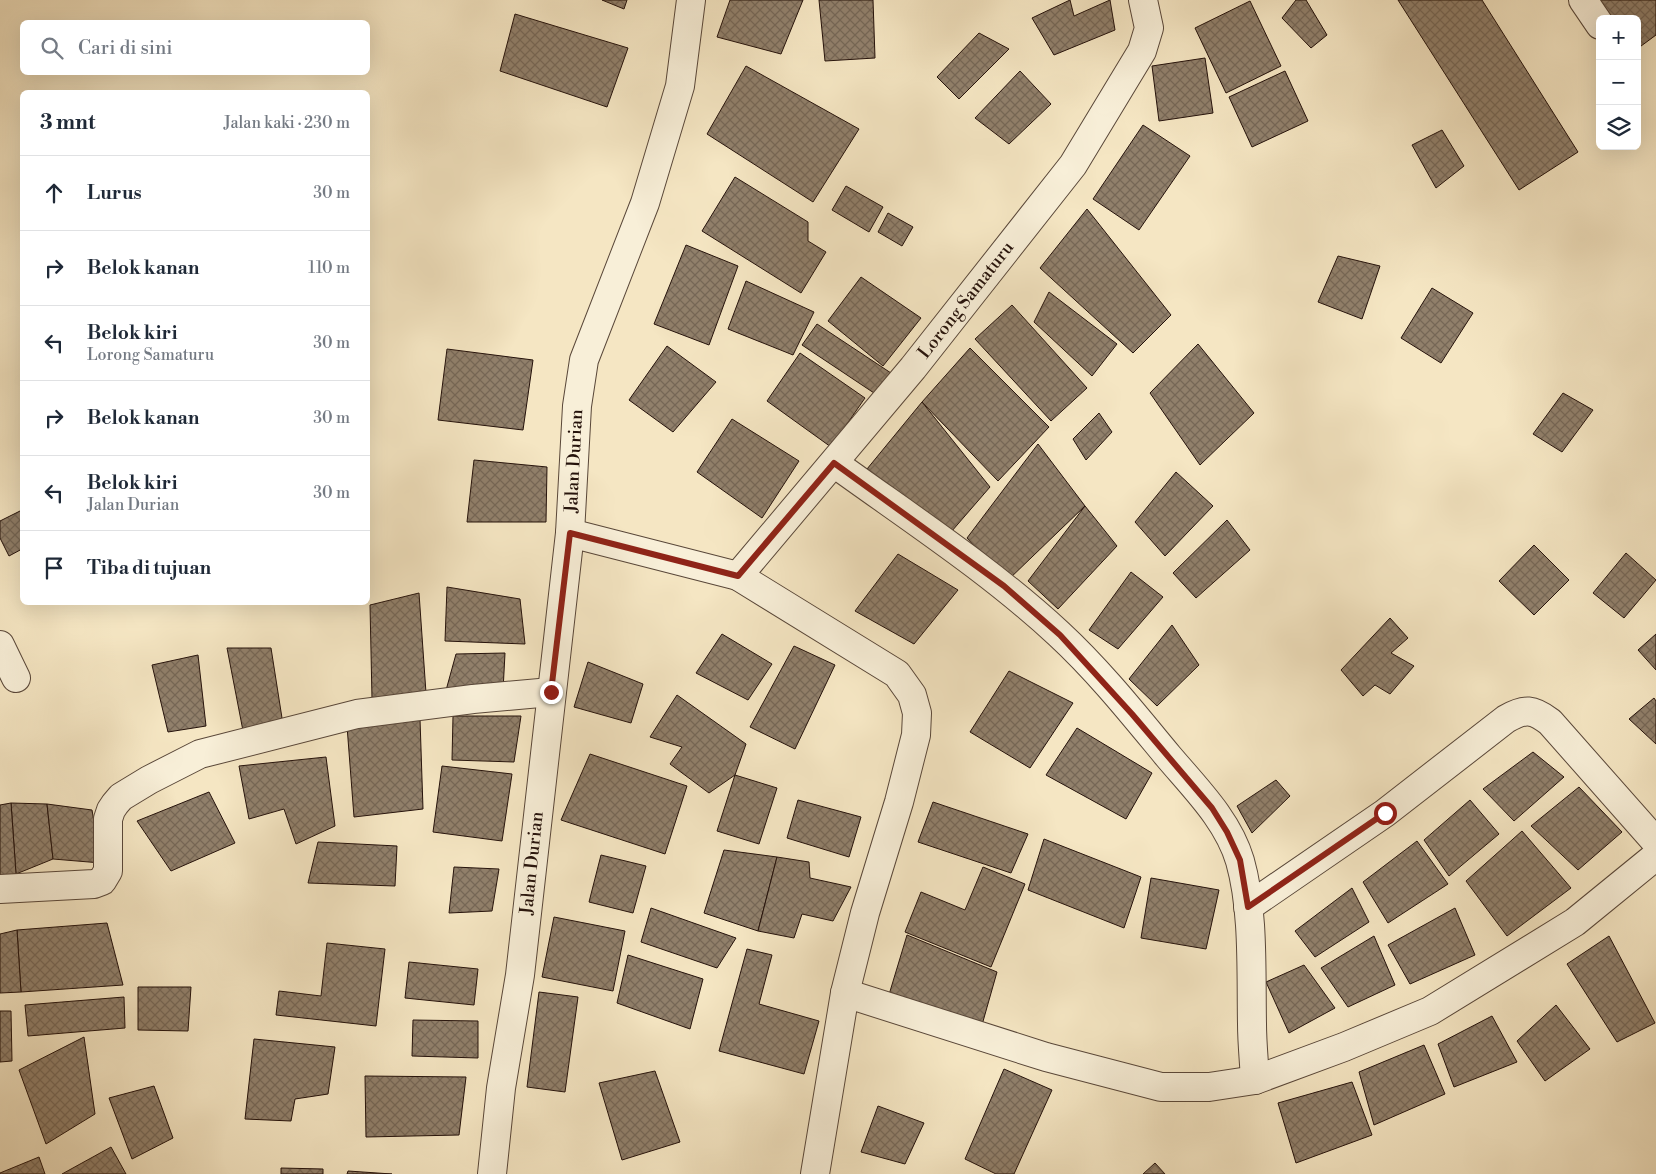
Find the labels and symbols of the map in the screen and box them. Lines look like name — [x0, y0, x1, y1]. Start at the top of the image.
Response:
street label: Lorong Samaturu — [913, 236, 1020, 363]
street label: Jalan Durian — [560, 408, 588, 514]
route end — [540, 681, 563, 704]
route start — [1374, 802, 1397, 825]
street label: Jalan Durian — [515, 810, 549, 917]

